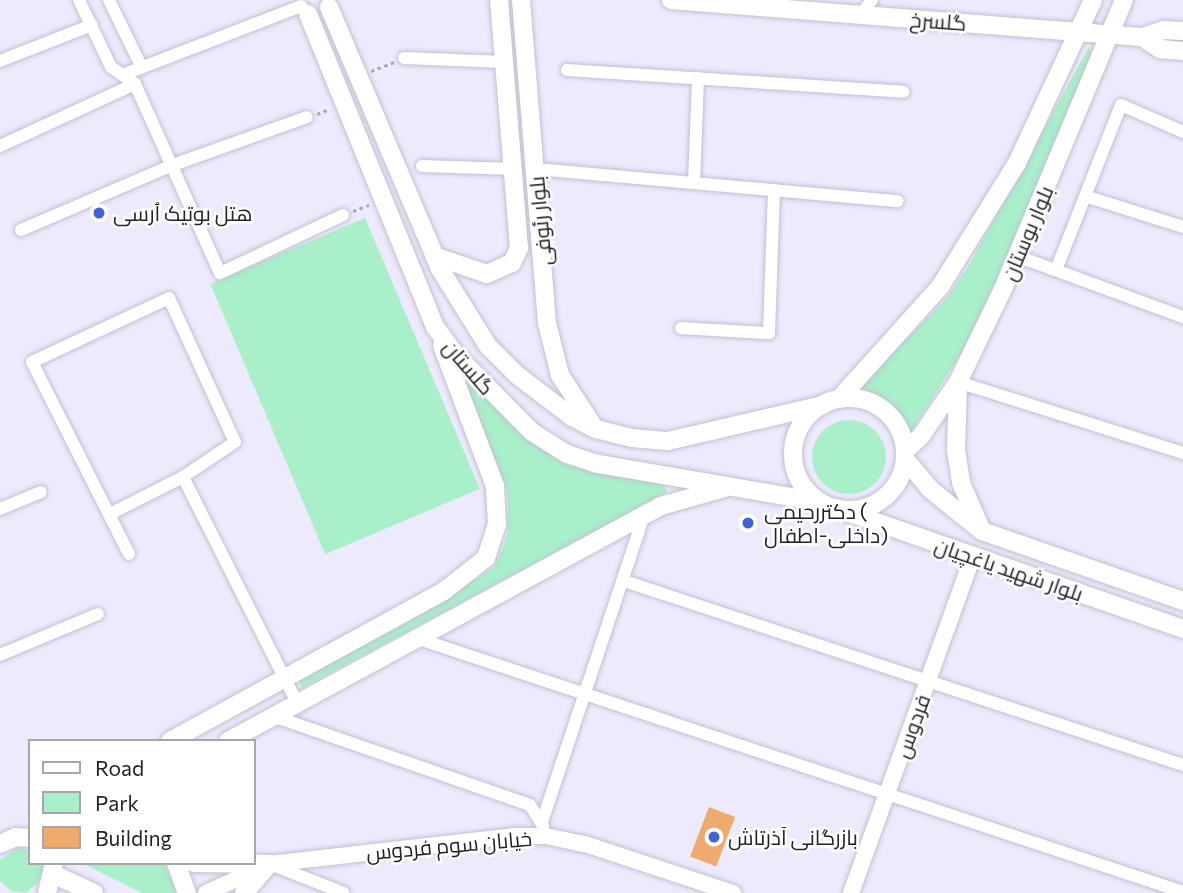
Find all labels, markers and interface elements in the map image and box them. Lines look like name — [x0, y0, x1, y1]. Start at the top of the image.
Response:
street label: گلسرخ — [909, 6, 967, 36]
street label: بلوار رئوفی — [524, 175, 556, 267]
street label: بلوار بوستان — [996, 182, 1058, 284]
place label: هتل بوتیک اُرسی — [113, 200, 252, 226]
marker: هتل بوتیک اُرسی — [91, 205, 107, 221]
street label: گلستان — [438, 334, 500, 400]
place label: دکتررحیمی ( داخلی-اطفال) — [764, 498, 888, 548]
marker: دکتررحیمی ( داخلی-اطفال) — [738, 513, 758, 533]
street label: بلوار شهید یاغچیان — [931, 532, 1087, 606]
street label: فردوس — [889, 691, 935, 761]
legend — [28, 739, 256, 865]
text: Road — [95, 755, 144, 780]
text: Park — [95, 790, 139, 815]
place label: بازرگانی آذرتاش — [728, 824, 858, 850]
text: Building — [95, 825, 172, 850]
street label: خیابان سوم فردوس — [365, 825, 533, 865]
marker: بازرگانی آذرتاش — [706, 829, 722, 845]

